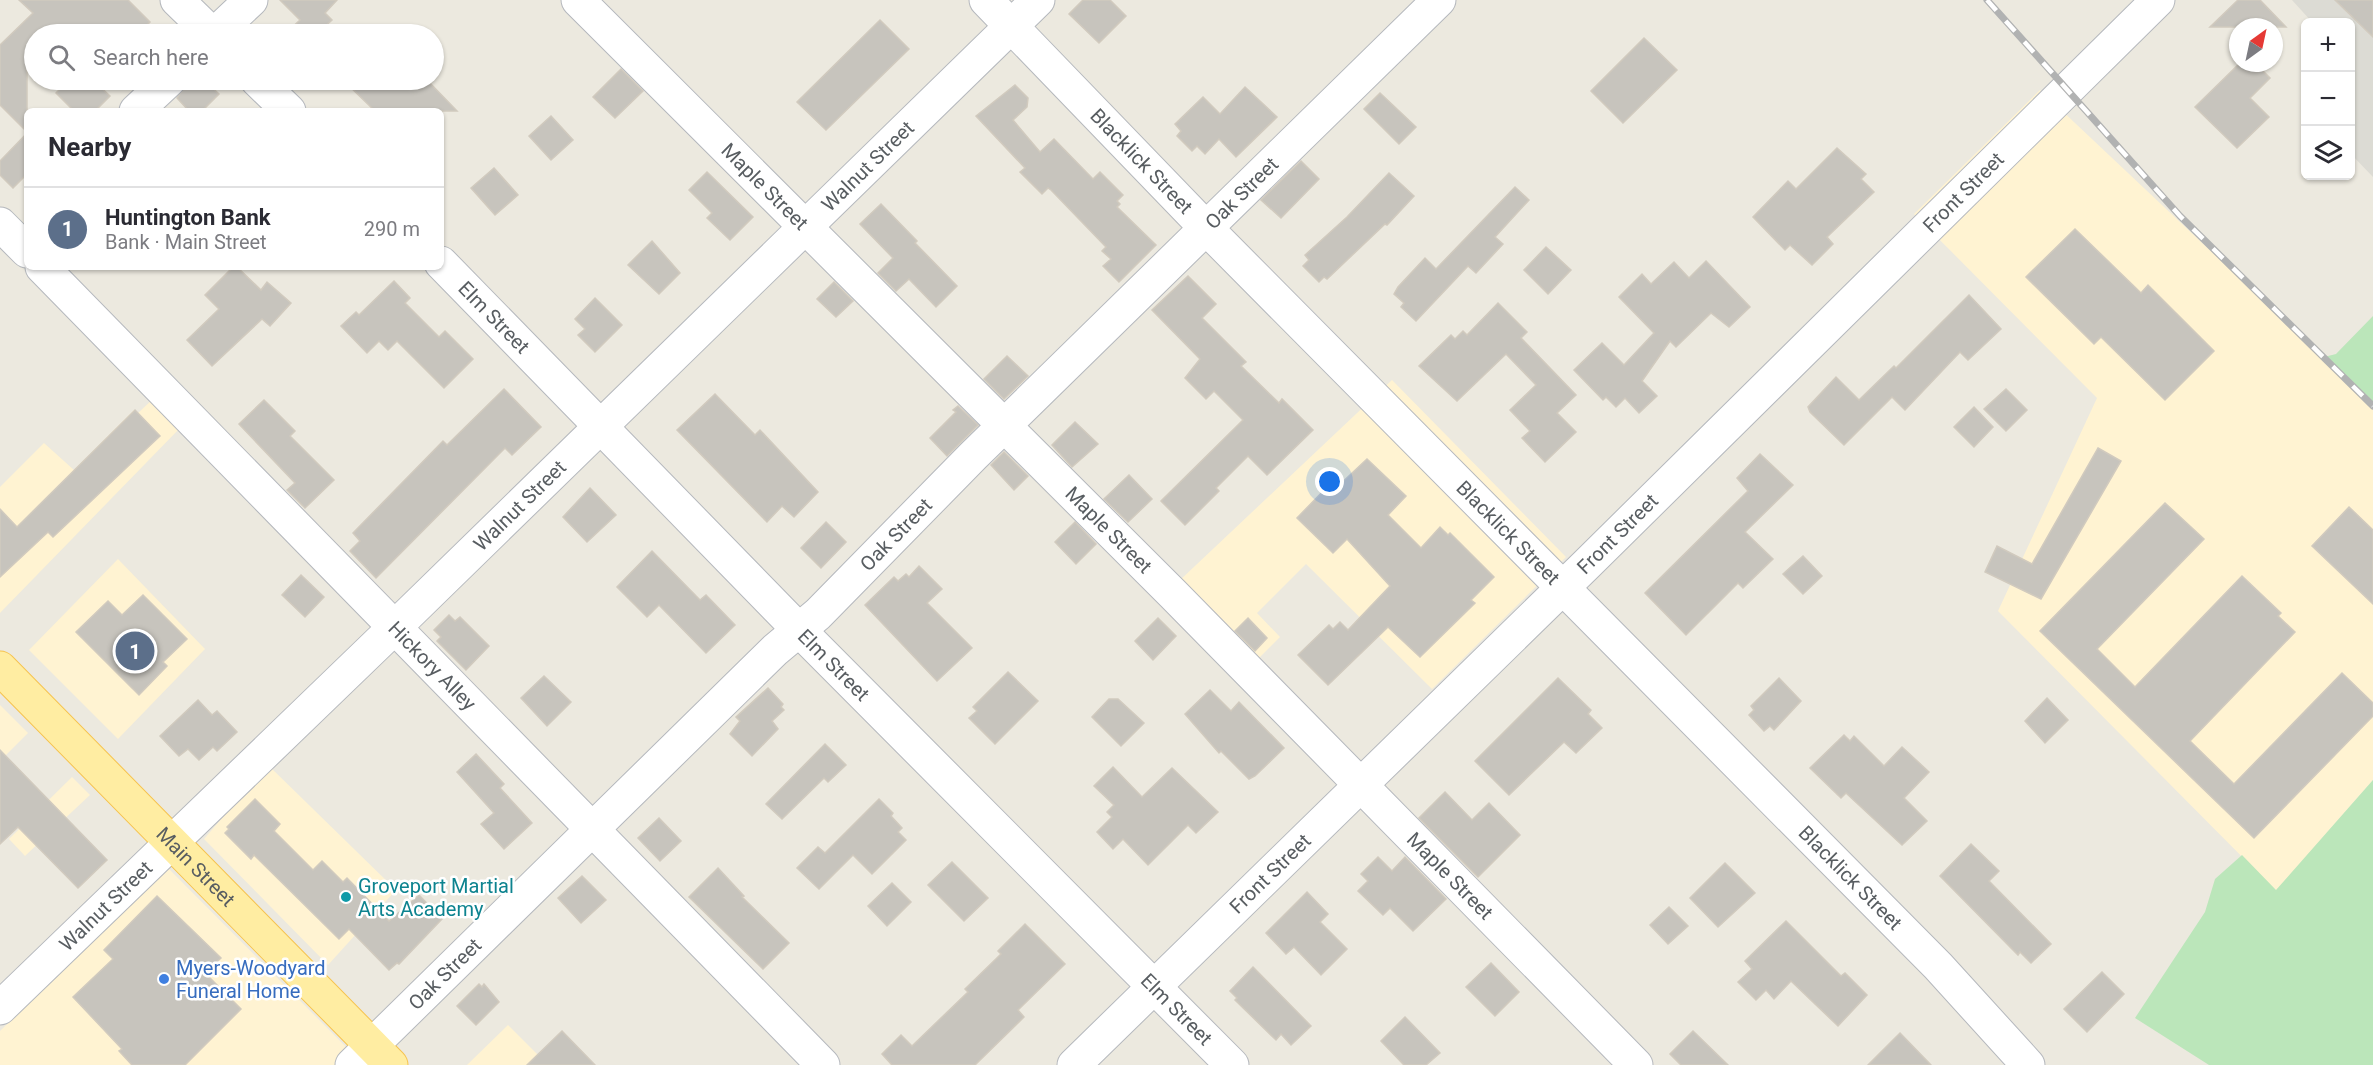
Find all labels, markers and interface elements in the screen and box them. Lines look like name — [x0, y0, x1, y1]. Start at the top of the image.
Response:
north arrow — [2229, 18, 2283, 72]
map controls — [2301, 18, 2355, 180]
button: + — [2301, 18, 2355, 72]
search box — [24, 24, 444, 90]
icon: search — [45, 41, 78, 74]
text: Search here — [93, 45, 209, 70]
button: − — [2301, 72, 2355, 126]
street label: Blacklick Street — [1085, 104, 1198, 219]
street label: Walnut Street — [816, 116, 919, 216]
button: layers — [2301, 126, 2355, 180]
text: Nearby — [48, 132, 131, 162]
street label: Maple Street — [716, 138, 813, 235]
street label: Front Street — [1918, 147, 2009, 237]
street label: Oak Street — [1200, 152, 1283, 234]
text: Huntington Bank — [105, 205, 271, 230]
text: 1 — [62, 217, 73, 241]
text: 290 m — [364, 217, 420, 241]
text: Bank · Main Street — [105, 230, 267, 254]
street label: Elm Street — [454, 276, 535, 359]
street label: Walnut Street — [469, 455, 571, 556]
your location — [1315, 467, 1344, 496]
street label: Blacklick Street — [1451, 476, 1565, 590]
street label: Maple Street — [1060, 482, 1157, 578]
street label: Front Street — [1572, 489, 1663, 579]
street label: Oak Street — [855, 493, 937, 576]
street label: Hickory Alley — [383, 616, 482, 716]
street label: Elm Street — [793, 624, 875, 706]
pin: 1 — [116, 628, 154, 674]
street label: Blacklick Street — [1794, 821, 1907, 935]
street label: Main Street — [151, 822, 240, 912]
street label: Maple Street — [1402, 827, 1498, 925]
street label: Front Street — [1224, 829, 1316, 919]
street label: Walnut Street — [54, 856, 157, 956]
place label: Groveport Martial Arts Academy — [358, 874, 514, 921]
marker: Groveport Martial Arts Academy — [339, 890, 353, 904]
street label: Oak Street — [403, 933, 486, 1015]
place label: Myers-Woodyard Funeral Home — [176, 956, 326, 1003]
street label: Elm Street — [1136, 968, 1217, 1050]
marker: Myers-Woodyard Funeral Home — [157, 972, 171, 986]

